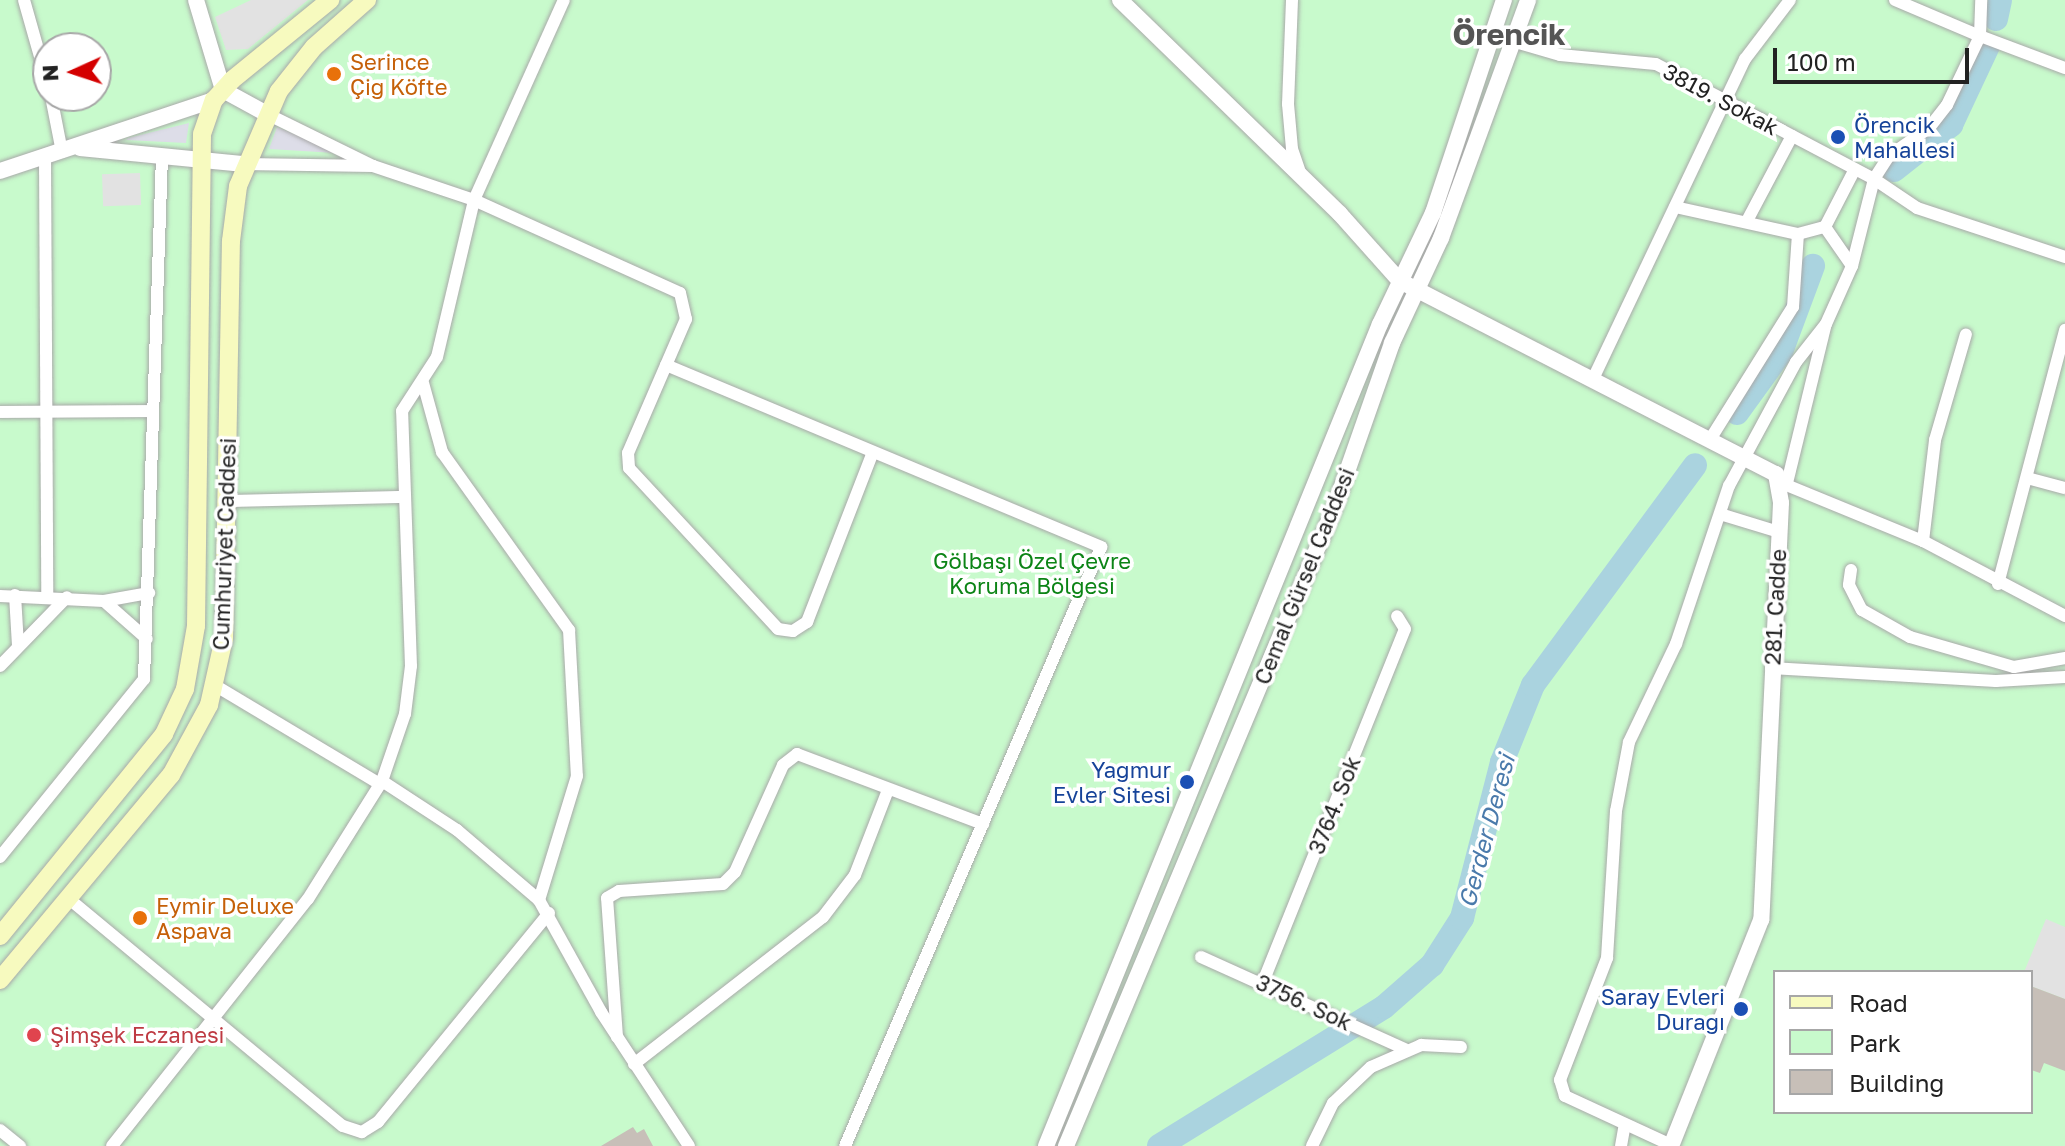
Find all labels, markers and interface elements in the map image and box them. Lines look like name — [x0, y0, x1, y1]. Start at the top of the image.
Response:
district label: Örencik — [1452, 16, 1566, 52]
north arrow — [32, 32, 112, 112]
scale bar — [1777, 32, 1973, 82]
text: 100 m — [1787, 47, 1856, 76]
place label: Serince Çiğ Köfte — [350, 48, 447, 100]
street label: 3819. Sokak — [1659, 58, 1783, 140]
text: N — [36, 64, 63, 82]
marker: Serince Çiğ Köfte — [325, 65, 343, 83]
place label: Örencik Mahallesi — [1854, 111, 1955, 162]
marker: Örencik Mahallesi — [1829, 128, 1847, 146]
street label: Cumhuriyet Caddesi — [207, 437, 241, 651]
street label: Cemal Gürsel Caddesi — [1248, 464, 1360, 688]
park label: Gölbaşı Özel Çevre Koruma Bölgesi — [933, 547, 1131, 598]
street label: 281. Cadde — [1759, 548, 1791, 666]
water label: Gerder Deresi — [1452, 751, 1520, 911]
street label: 3764. Sok — [1302, 752, 1366, 858]
place label: Yağmur Evler Sitesi — [1053, 756, 1171, 808]
marker: Yağmur Evler Sitesi — [1178, 773, 1196, 791]
place label: Eymir Deluxe Aspava — [156, 892, 294, 944]
marker: Eymir Deluxe Aspava — [131, 909, 149, 927]
street label: 3756. Sok — [1252, 968, 1356, 1036]
legend — [1773, 970, 2033, 1114]
place label: Saray Evleri Durağı — [1601, 983, 1725, 1034]
text: Road — [1849, 988, 1908, 1017]
marker: Saray Evleri Durağı — [1732, 1000, 1750, 1018]
place label: Şimşek Eczanesi — [50, 1022, 224, 1048]
marker: Şimşek Eczanesi — [25, 1026, 43, 1044]
text: Park — [1849, 1028, 1901, 1057]
text: Building — [1849, 1068, 1944, 1097]

